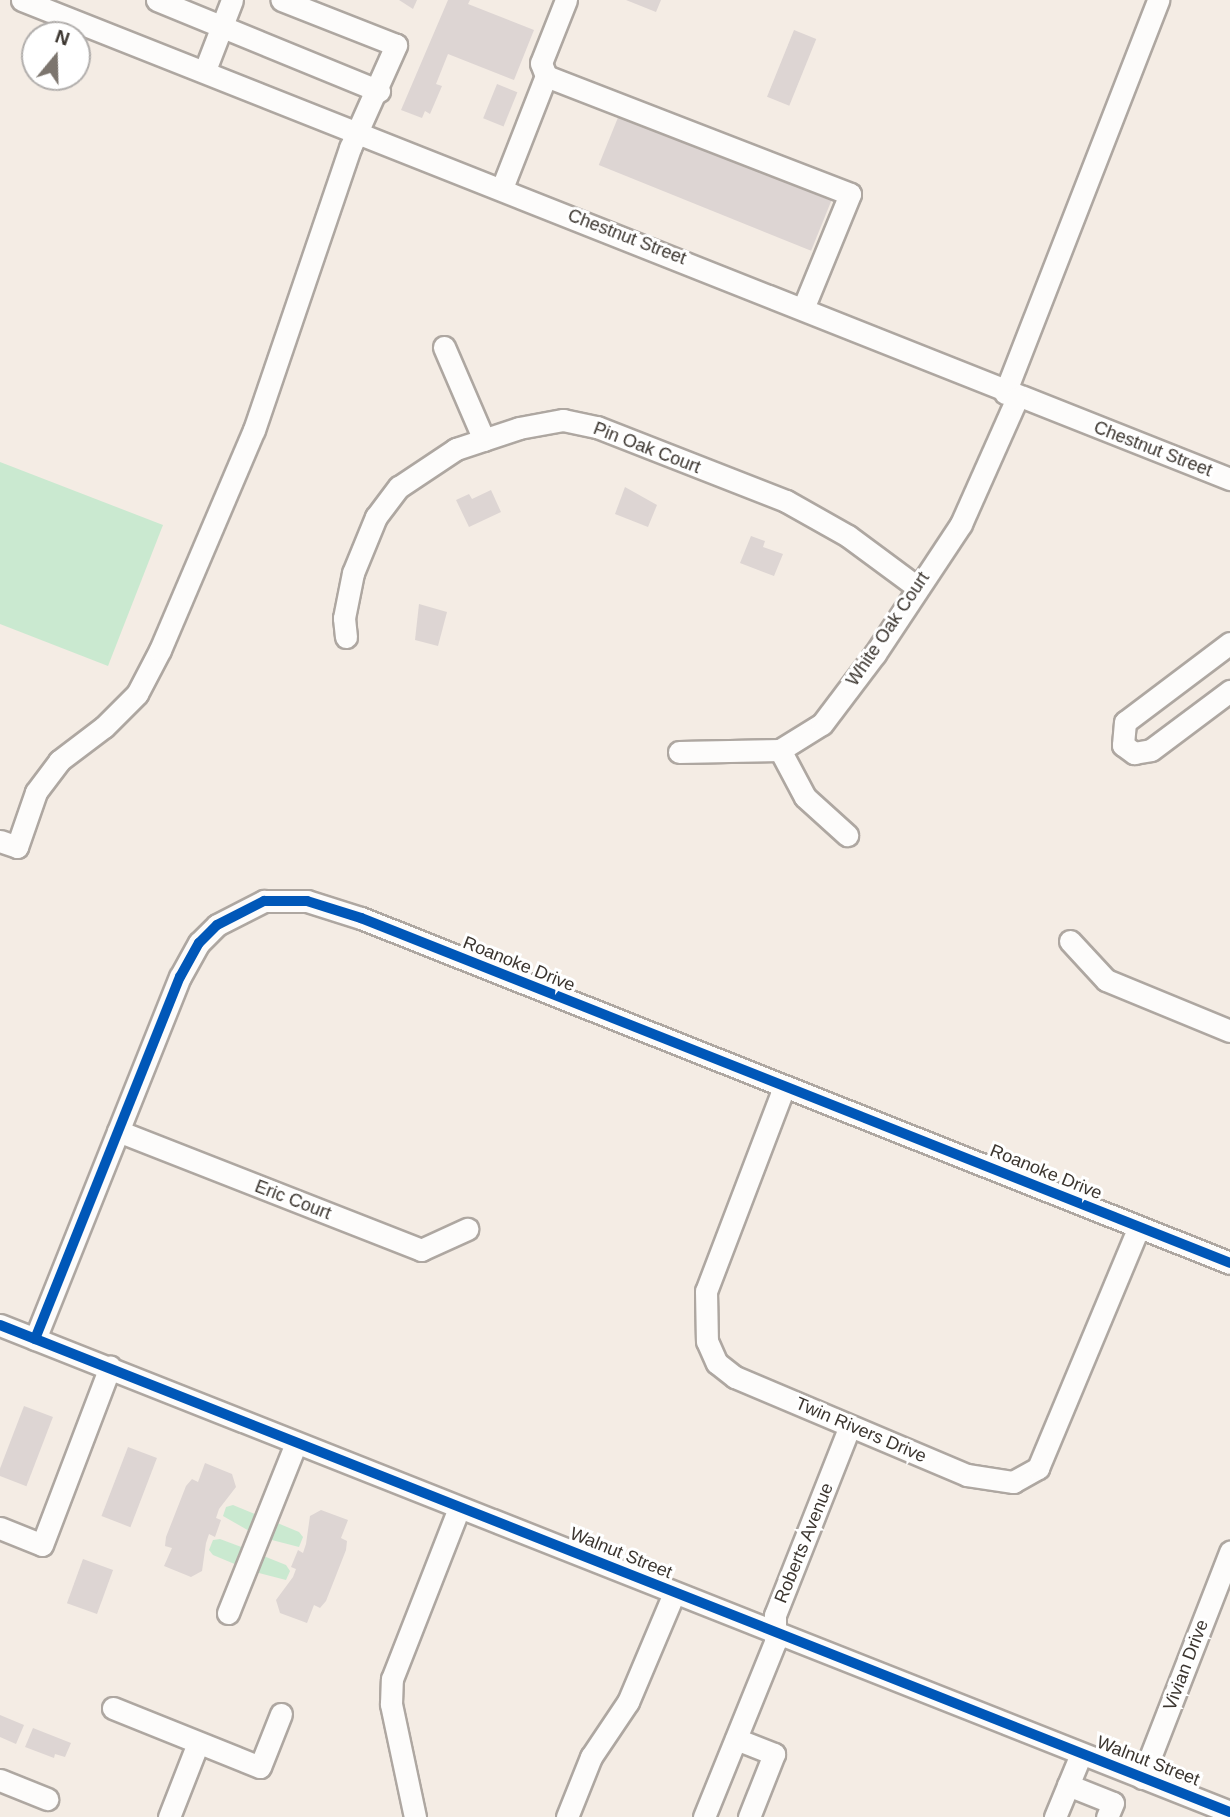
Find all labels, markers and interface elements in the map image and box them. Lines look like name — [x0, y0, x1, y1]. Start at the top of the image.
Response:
north arrow — [21, 21, 91, 91]
text: N — [52, 25, 72, 50]
street label: Chestnut Street — [565, 205, 689, 269]
street label: Chestnut Street — [1091, 417, 1215, 481]
street label: Pin Oak Court — [590, 418, 704, 478]
street label: White Oak Court — [842, 568, 934, 690]
street label: Roanoke Drive — [460, 932, 578, 996]
street label: Roanoke Drive — [987, 1140, 1105, 1204]
street label: Eric Court — [252, 1176, 334, 1224]
street label: Twin Rivers Drive — [792, 1393, 930, 1467]
street label: Roberts Avenue — [770, 1479, 838, 1607]
street label: Walnut Street — [567, 1523, 675, 1583]
street label: Vivian Drive — [1159, 1616, 1213, 1714]
street label: Walnut Street — [1094, 1731, 1202, 1791]

